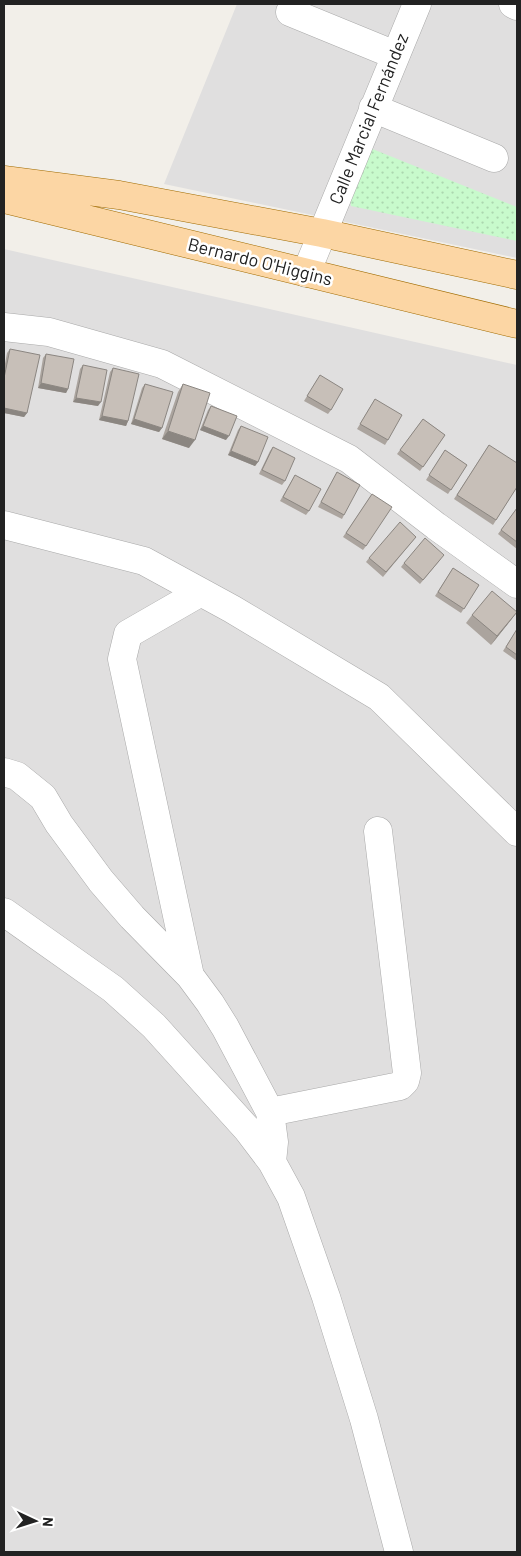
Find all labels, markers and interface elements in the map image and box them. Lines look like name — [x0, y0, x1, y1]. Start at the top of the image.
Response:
street label: Calle Marcial Fernández — [324, 30, 412, 207]
street label: Bernardo O'Higgins — [186, 232, 335, 290]
north arrow — [10, 1496, 60, 1546]
text: N — [40, 1517, 57, 1527]

